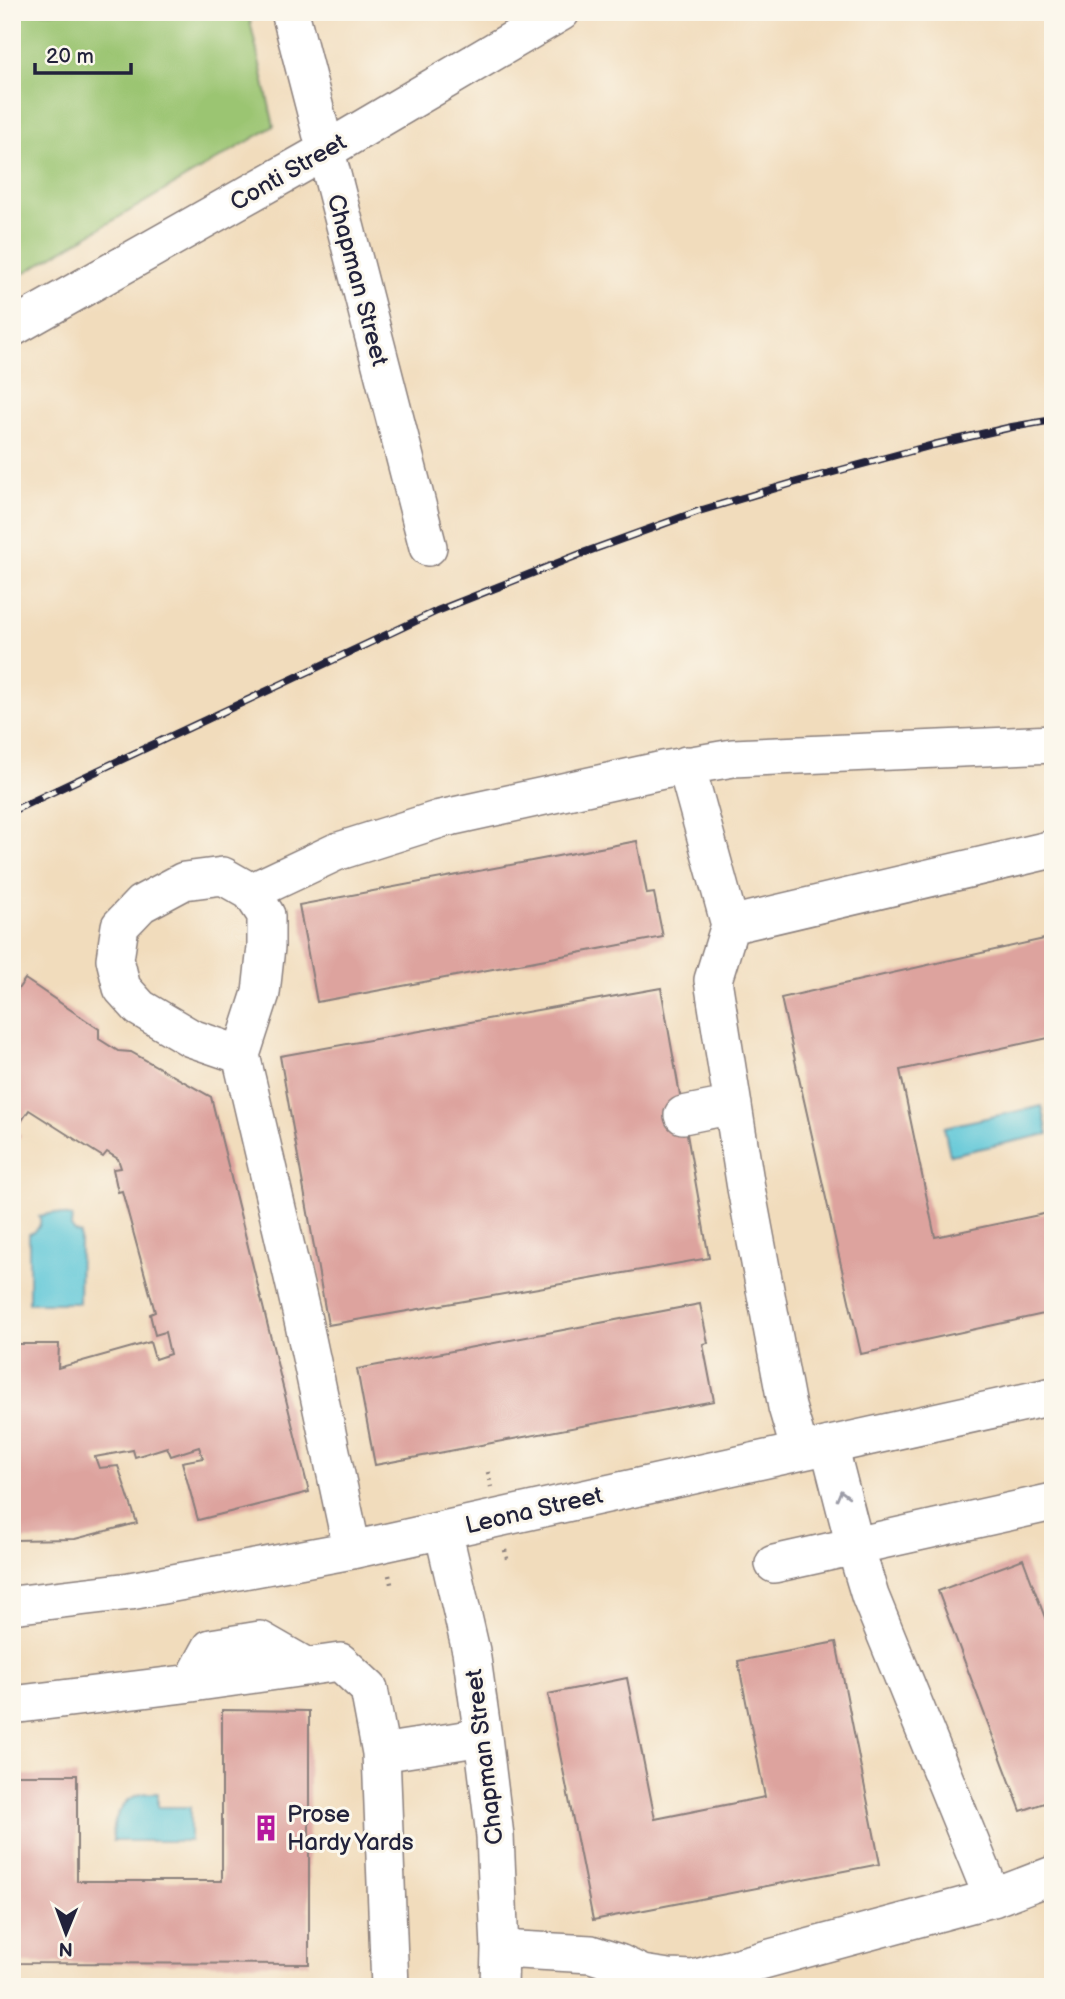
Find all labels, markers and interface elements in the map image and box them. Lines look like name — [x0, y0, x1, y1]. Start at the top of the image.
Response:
scale bar — [35, 32, 131, 76]
text: 20 m — [46, 44, 94, 69]
street label: Conti Street — [225, 127, 352, 217]
street label: Chapman Street — [321, 191, 395, 370]
street label: Leona Street — [463, 1480, 606, 1540]
one-way arrow — [836, 1489, 850, 1501]
street label: Chapman Street — [459, 1667, 510, 1846]
place label: Prose Hardy Yards — [287, 1800, 414, 1857]
building icon: Prose Hardy Yards — [251, 1813, 281, 1843]
north arrow — [32, 1898, 102, 1968]
text: N — [58, 1937, 73, 1960]

